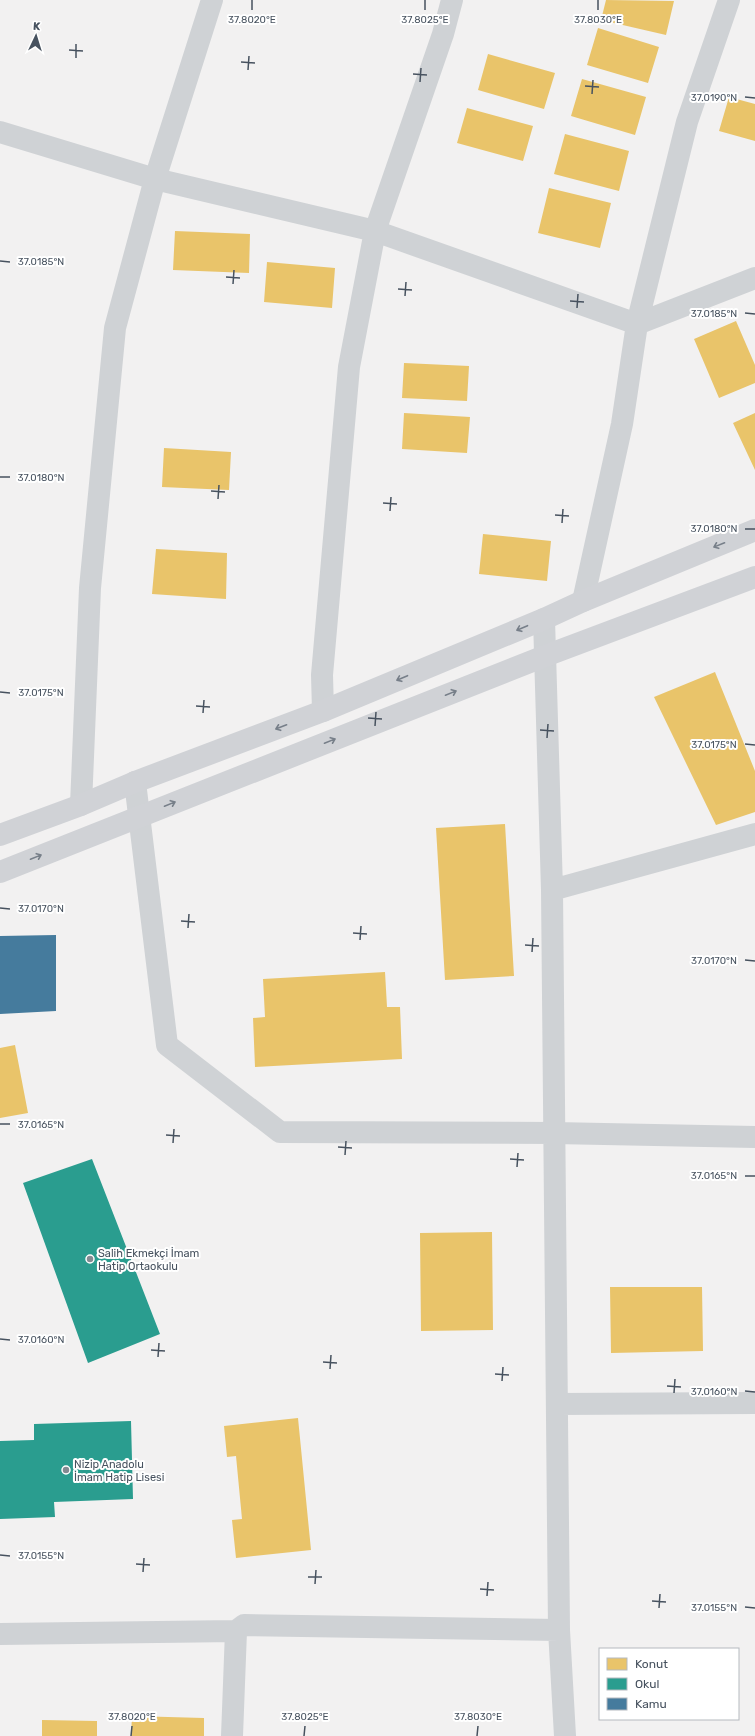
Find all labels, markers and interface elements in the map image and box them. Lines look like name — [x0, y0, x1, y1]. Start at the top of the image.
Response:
text: 37.8020°E — [228, 14, 276, 26]
text: 37.8025°E — [401, 14, 449, 26]
text: 37.8030°E — [574, 14, 622, 26]
north arrow — [16, 16, 56, 56]
text: K — [33, 20, 41, 33]
text: 37.0190°N — [691, 92, 737, 104]
text: 37.0185°N — [18, 256, 64, 268]
text: 37.0185°N — [691, 308, 737, 320]
text: 37.0180°N — [17, 472, 65, 484]
text: 37.0180°N — [690, 523, 738, 535]
one-way arrow — [713, 542, 725, 549]
one-way arrow — [516, 625, 528, 632]
one-way arrow — [396, 675, 408, 682]
text: 37.0175°N — [18, 687, 64, 699]
one-way arrow — [444, 688, 456, 696]
one-way arrow — [276, 723, 288, 731]
one-way arrow — [323, 736, 335, 744]
text: 37.0175°N — [691, 739, 737, 751]
one-way arrow — [164, 800, 176, 808]
one-way arrow — [30, 853, 42, 861]
text: 37.0170°N — [18, 903, 64, 915]
text: 37.0170°N — [691, 955, 737, 967]
text: 37.0165°N — [18, 1119, 64, 1131]
text: 37.0165°N — [691, 1170, 737, 1182]
place label: Salih Ekmekçi İmam Hatip Ortaokulu — [98, 1246, 200, 1273]
marker: Salih Ekmekçi İmam Hatip Ortaokulu — [85, 1254, 95, 1264]
text: 37.0160°N — [18, 1334, 64, 1346]
text: 37.0160°N — [691, 1386, 737, 1398]
place label: Nizip Anadolu İmam Hatip Lisesi — [74, 1458, 164, 1484]
marker: Nizip Anadolu İmam Hatip Lisesi — [61, 1465, 71, 1475]
text: 37.0155°N — [18, 1550, 64, 1562]
text: 37.0155°N — [691, 1602, 737, 1614]
legend — [599, 1648, 739, 1720]
text: Konut — [635, 1657, 668, 1671]
text: Okul — [635, 1677, 660, 1691]
text: Kamu — [635, 1697, 667, 1711]
text: 37.8020°E — [108, 1711, 156, 1723]
text: 37.8025°E — [281, 1711, 329, 1723]
text: 37.8030°E — [454, 1711, 502, 1723]

